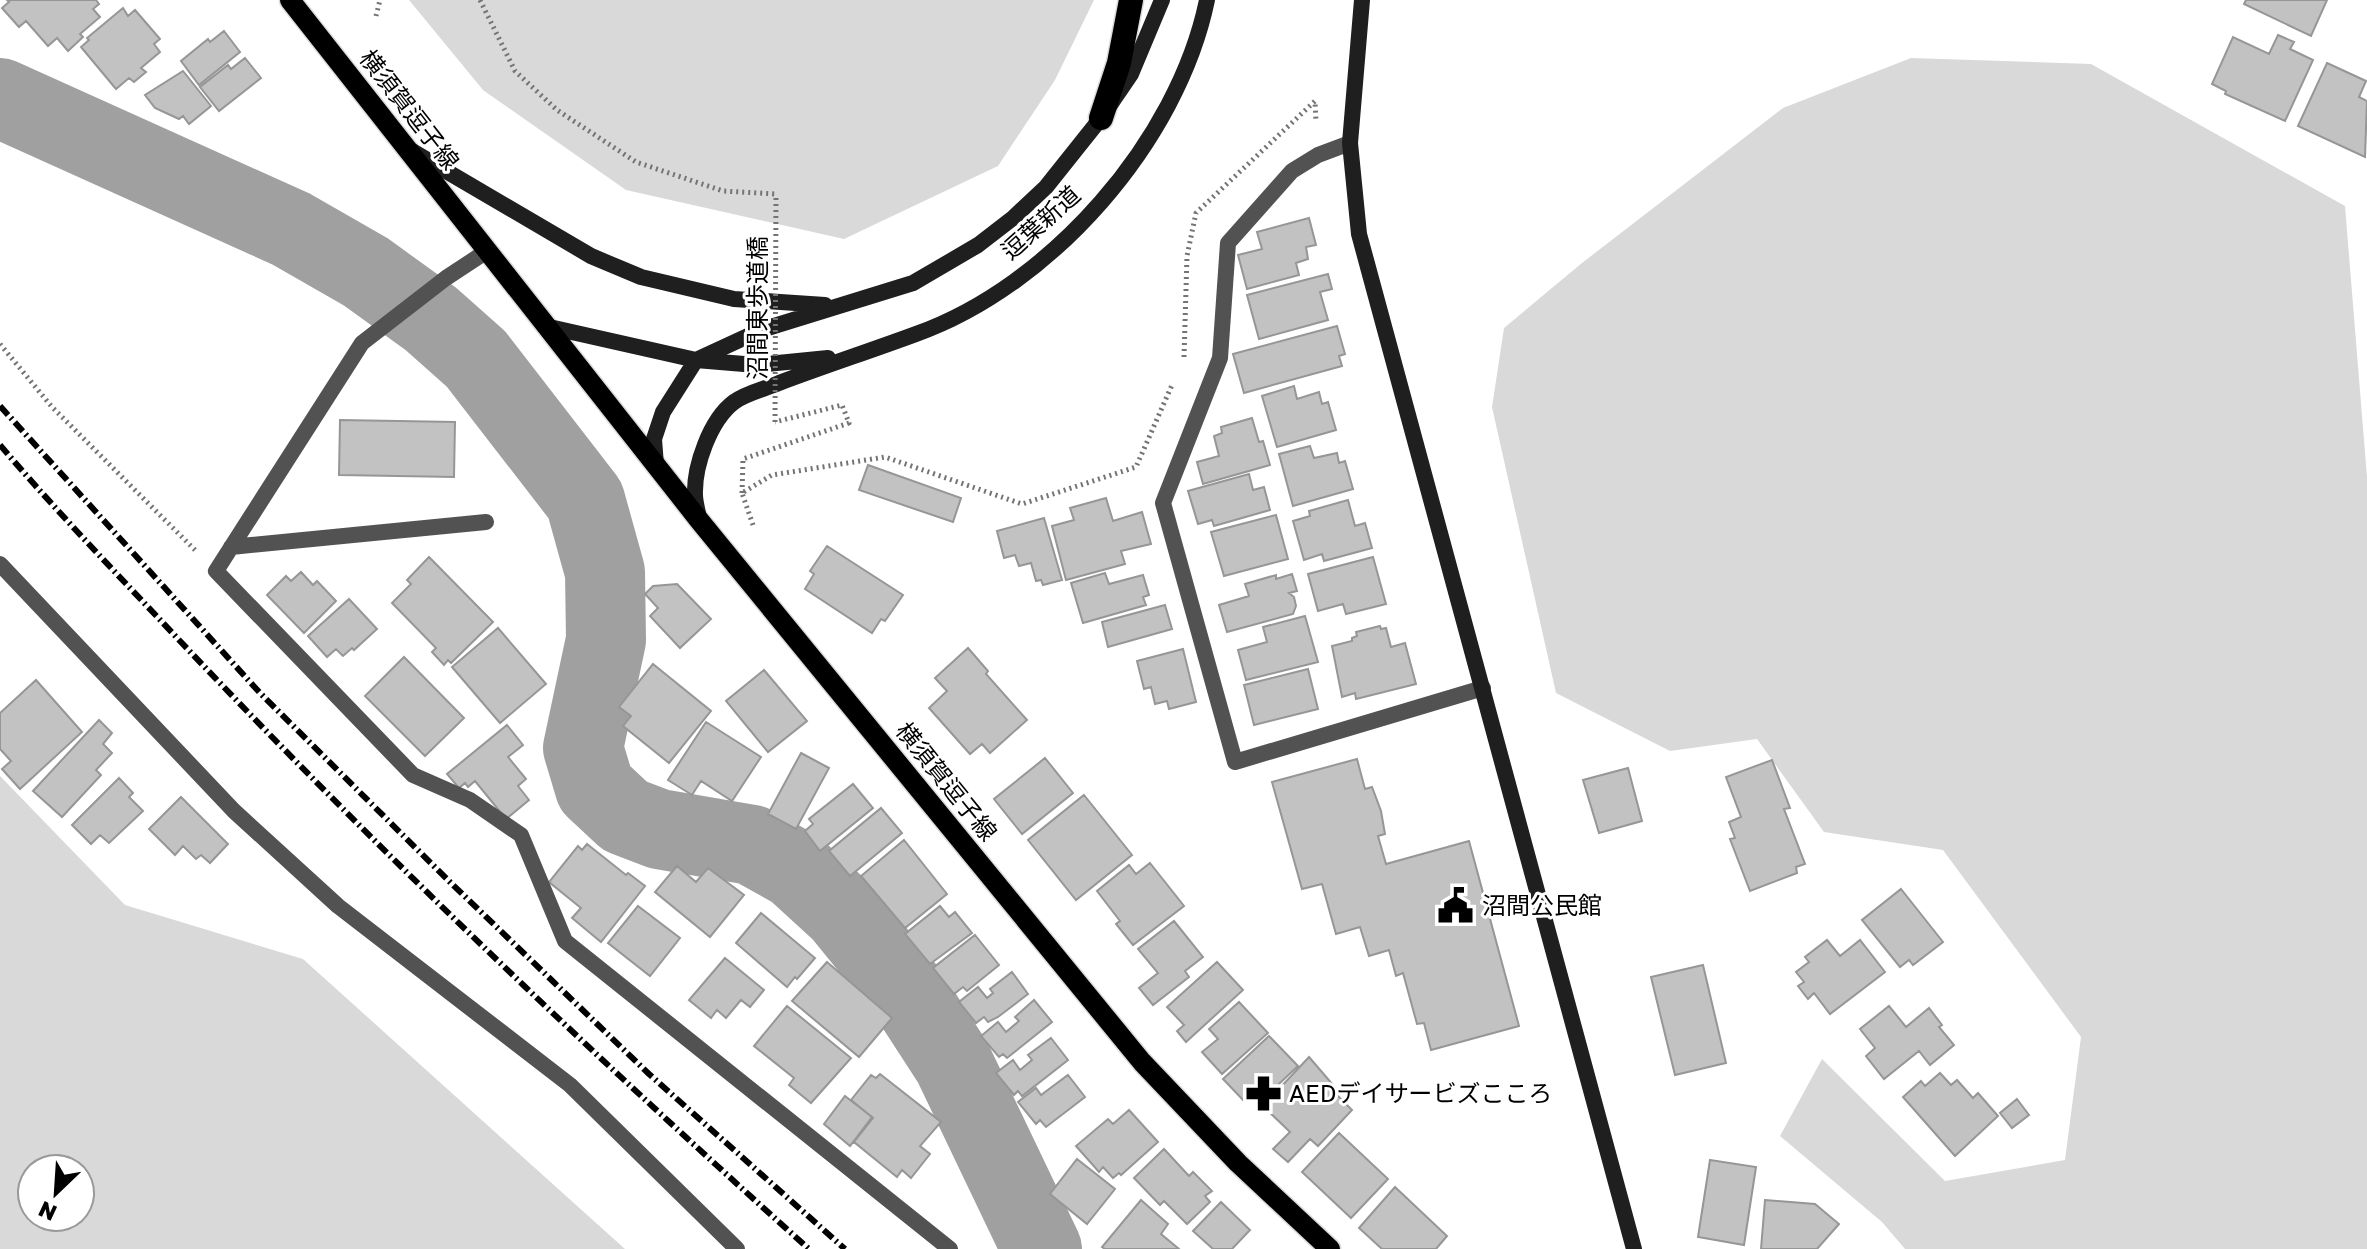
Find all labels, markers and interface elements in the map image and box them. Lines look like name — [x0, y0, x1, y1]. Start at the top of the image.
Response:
street label: 横須賀逗子線 — [354, 43, 466, 175]
street label: 逗葉新道 — [995, 179, 1085, 265]
street label: 沼間東歩道橋 — [742, 236, 771, 380]
street label: 横須賀逗子線 — [891, 716, 1004, 846]
public building icon: 沼間公民館 — [1437, 887, 1475, 925]
place label: 沼間公民館 — [1482, 890, 1602, 919]
pharmacy icon: AEDデイサービズこころ — [1244, 1075, 1282, 1113]
place label: AEDデイサービズこころ — [1289, 1078, 1553, 1107]
north arrow — [16, 1153, 96, 1233]
text: N — [34, 1196, 61, 1227]

